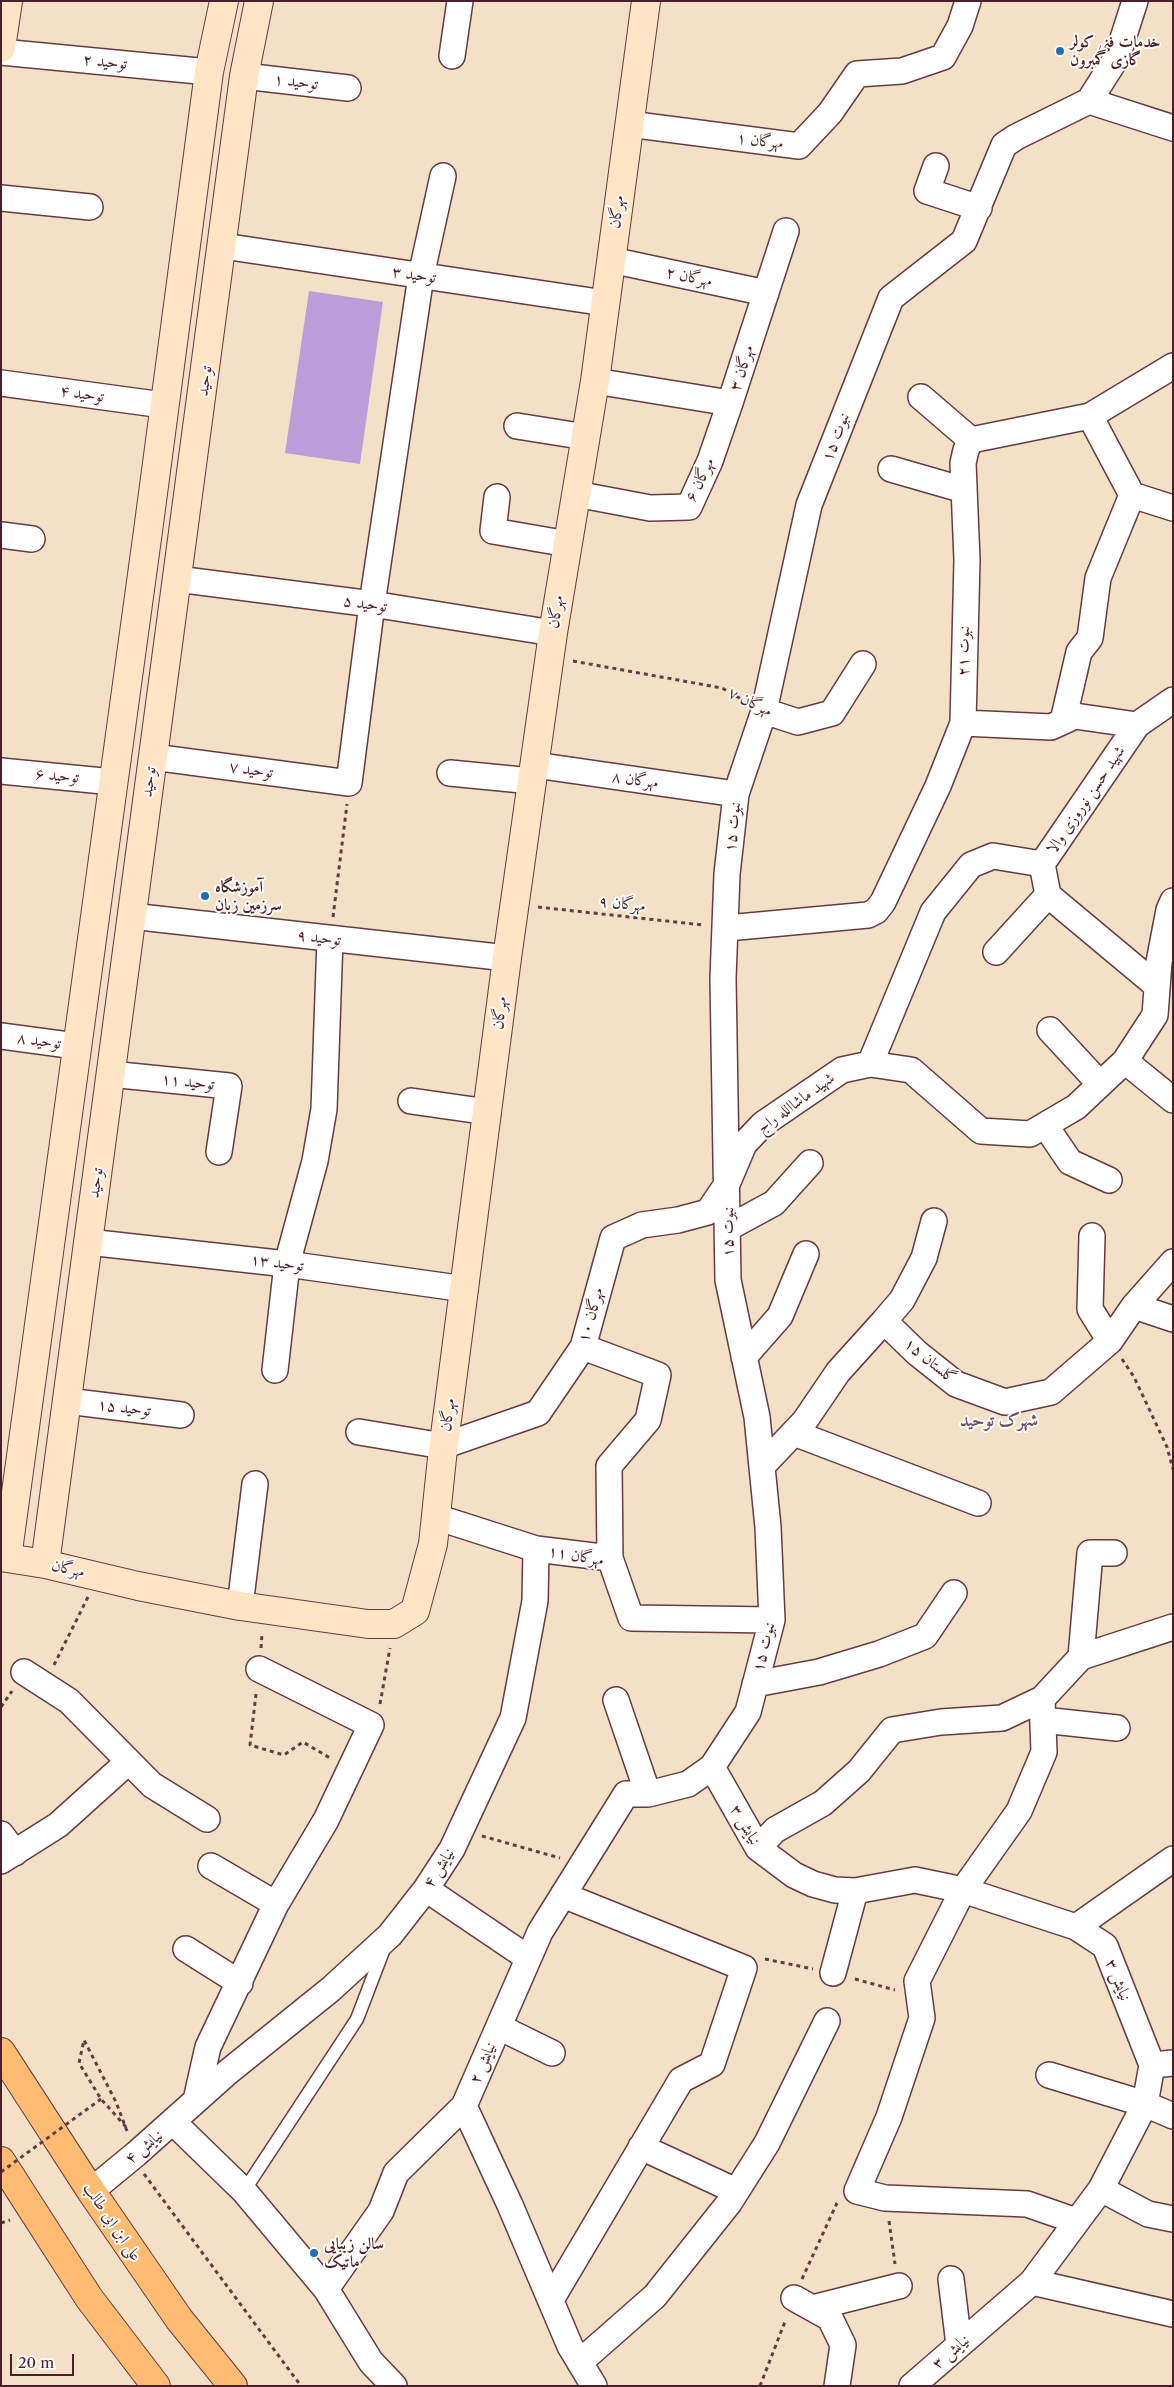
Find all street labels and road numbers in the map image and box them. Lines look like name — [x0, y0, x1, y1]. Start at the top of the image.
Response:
street label: توحید ۲ — [82, 50, 128, 74]
street label: توحید ۱ — [273, 70, 319, 94]
street label: مهرگان ۱ — [736, 129, 784, 153]
street label: مهرگان — [605, 194, 629, 230]
street label: توحید ۳ — [391, 262, 437, 288]
street label: مهرگان ۲ — [664, 263, 714, 291]
street label: مهرگان ۳ — [726, 343, 758, 393]
street label: توحید — [193, 365, 217, 397]
street label: توحید ۴ — [59, 381, 105, 407]
street label: نبوت ۱۵ — [818, 410, 854, 464]
street label: مهرگان ۶ — [681, 455, 719, 505]
street label: توحید ۵ — [342, 591, 388, 617]
street label: مهرگان — [544, 594, 568, 630]
street label: نبوت ۲۱ — [954, 626, 974, 676]
street label: مهرگان ۷ — [725, 683, 775, 721]
street label: شهید حسن نوروزی والا — [1043, 742, 1129, 858]
street label: توحید ۷ — [228, 757, 274, 783]
street label: توحید ۶ — [34, 765, 80, 787]
street label: توحید — [137, 766, 161, 798]
street label: مهرگان ۸ — [611, 767, 659, 793]
street label: نبوت ۱۵ — [721, 801, 745, 853]
street label: مهرگان ۹ — [598, 892, 646, 916]
street label: توحید ۹ — [296, 926, 342, 950]
street label: مهرگان — [488, 995, 512, 1031]
street label: توحید ۸ — [16, 1028, 62, 1054]
street label: شهید ماشاالله راج — [753, 1068, 839, 1138]
street label: توحید ۱۱ — [160, 1070, 216, 1094]
street label: توحید — [84, 1167, 108, 1199]
street label: نبوت ۱۵ — [718, 1207, 738, 1257]
street label: توحید ۱۳ — [249, 1250, 305, 1276]
street label: مهرگان ۱۰ — [574, 1285, 608, 1345]
street label: گلستان ۱۵ — [900, 1334, 960, 1388]
street label: توحید ۱۵ — [96, 1395, 152, 1421]
street label: مهرگان — [436, 1397, 460, 1433]
street label: مهرگان ۱۱ — [547, 1542, 605, 1570]
street label: مهرگان — [50, 1556, 86, 1582]
street label: نبوت ۱۵ — [749, 1620, 779, 1674]
street label: نیایش ۳ — [726, 1802, 764, 1848]
street label: نیایش ۴ — [419, 1845, 459, 1891]
street label: نیایش ۳ — [1101, 1956, 1135, 2004]
street label: نیایش ۲ — [466, 2039, 500, 2087]
street label: نیایش ۴ — [121, 2126, 167, 2168]
street label: علی ابن ابی طالب — [79, 2179, 145, 2265]
street label: نیایش ۳ — [928, 2331, 974, 2373]

